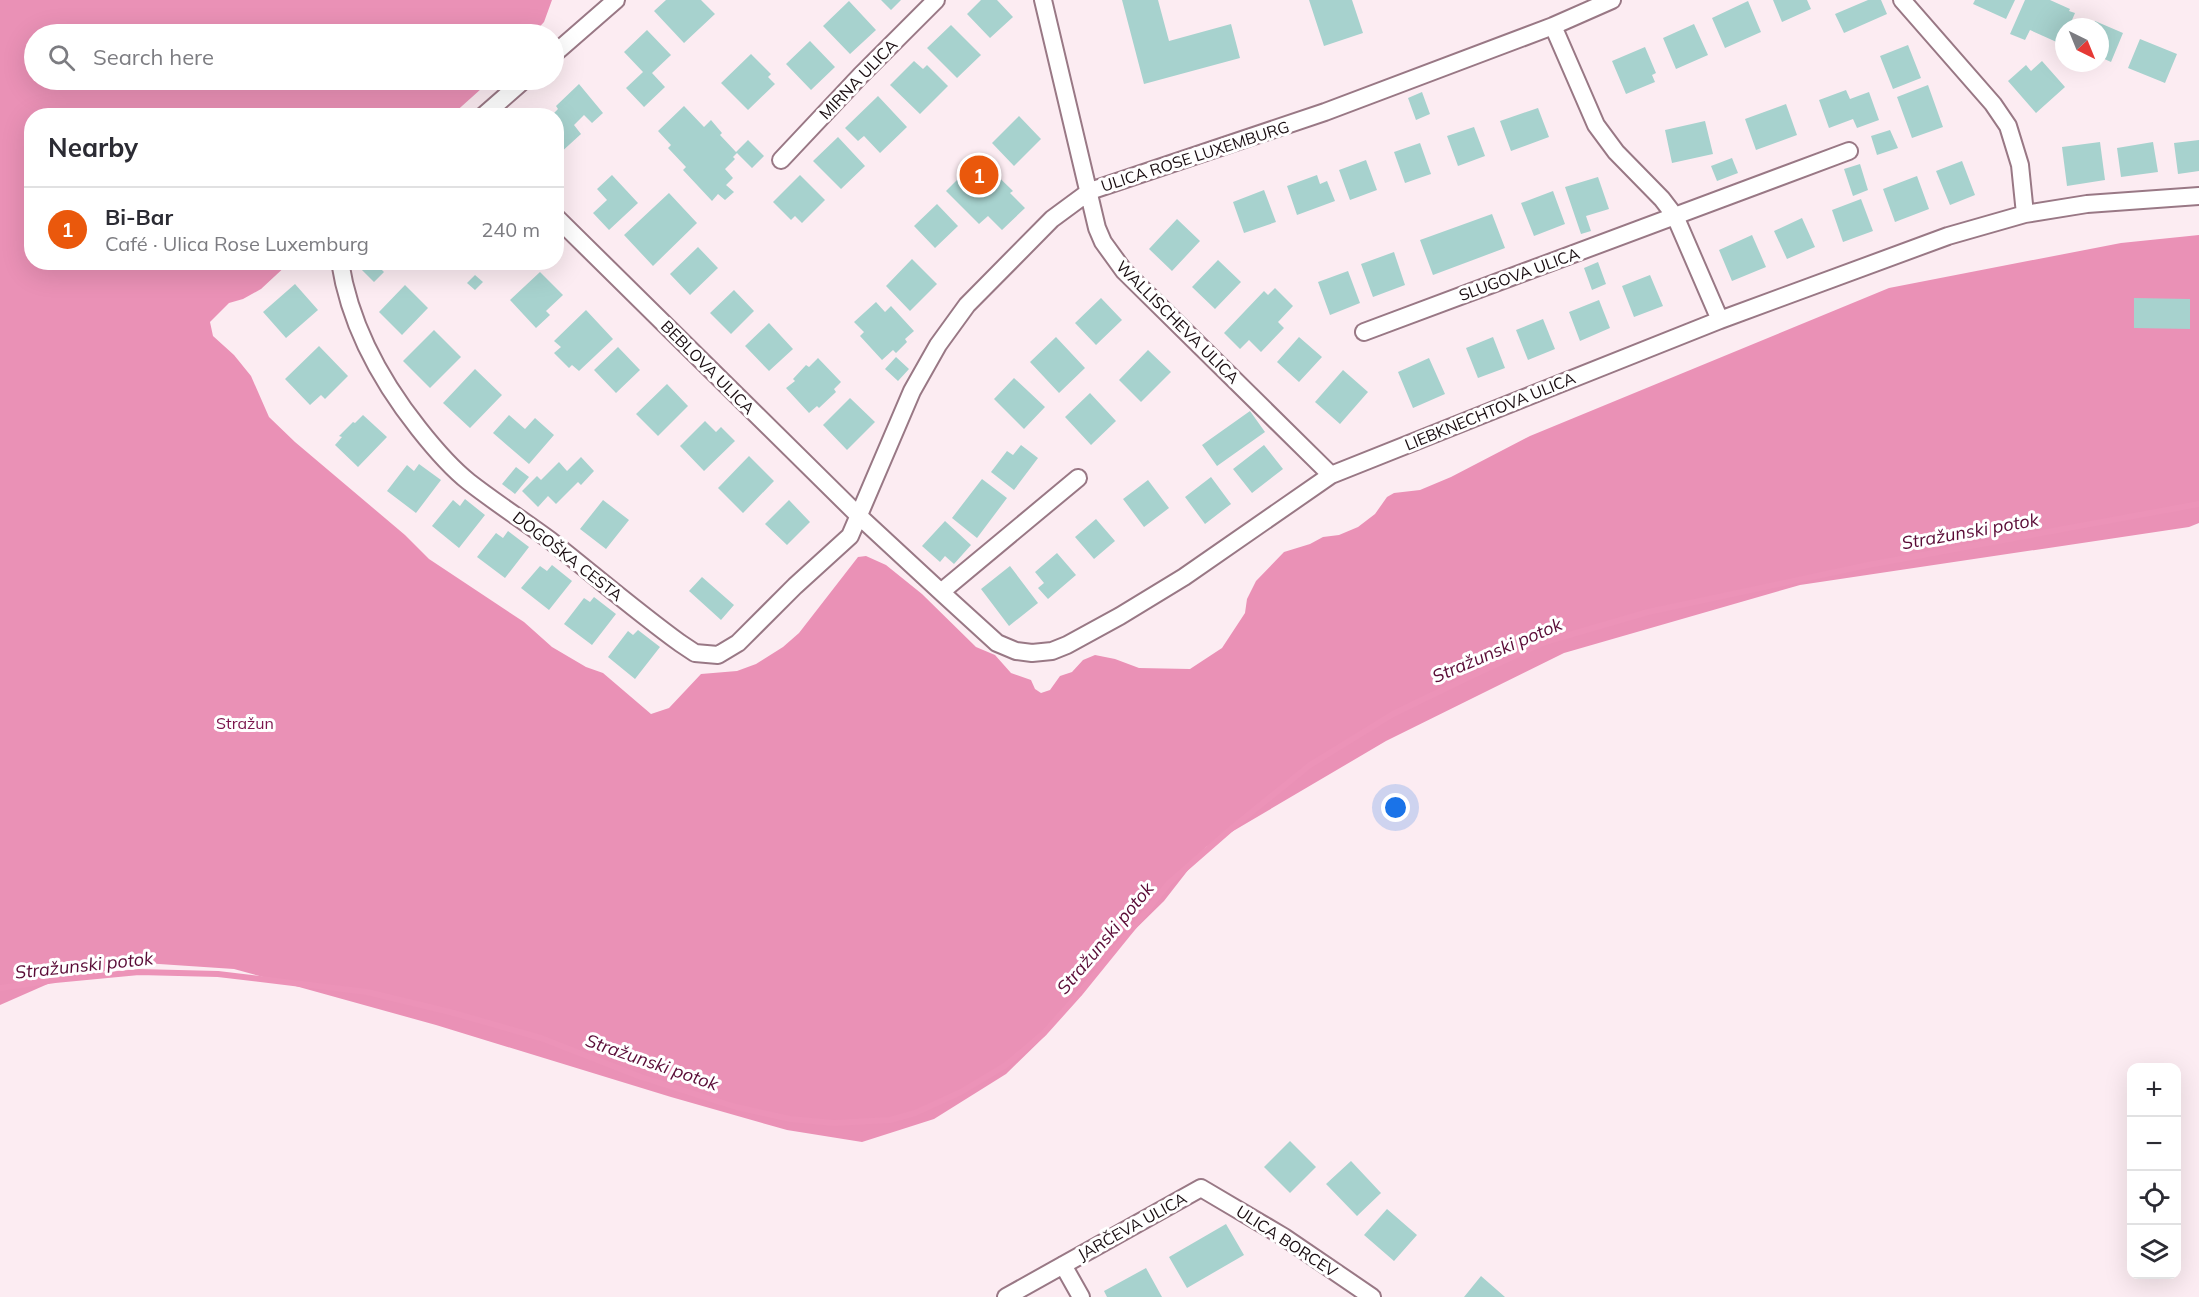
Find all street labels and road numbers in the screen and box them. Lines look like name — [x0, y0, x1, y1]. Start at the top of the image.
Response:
street label: MIRNA ULICA — [815, 35, 901, 123]
street label: ULICA ROSE LUXEMBURG — [1098, 116, 1292, 196]
street label: SLUGOVA ULICA — [1456, 243, 1582, 305]
street label: WALLISCHEVA ULICA — [1112, 256, 1244, 388]
street label: BEBLOVA ULICA — [657, 316, 759, 418]
street label: LIEBKNECHTOVA ULICA — [1402, 368, 1578, 454]
street label: DOGOŠKA CESTA — [509, 507, 627, 605]
street label: JARČEVA ULICA — [1074, 1188, 1190, 1264]
street label: ULICA BORCEV — [1233, 1201, 1342, 1282]

